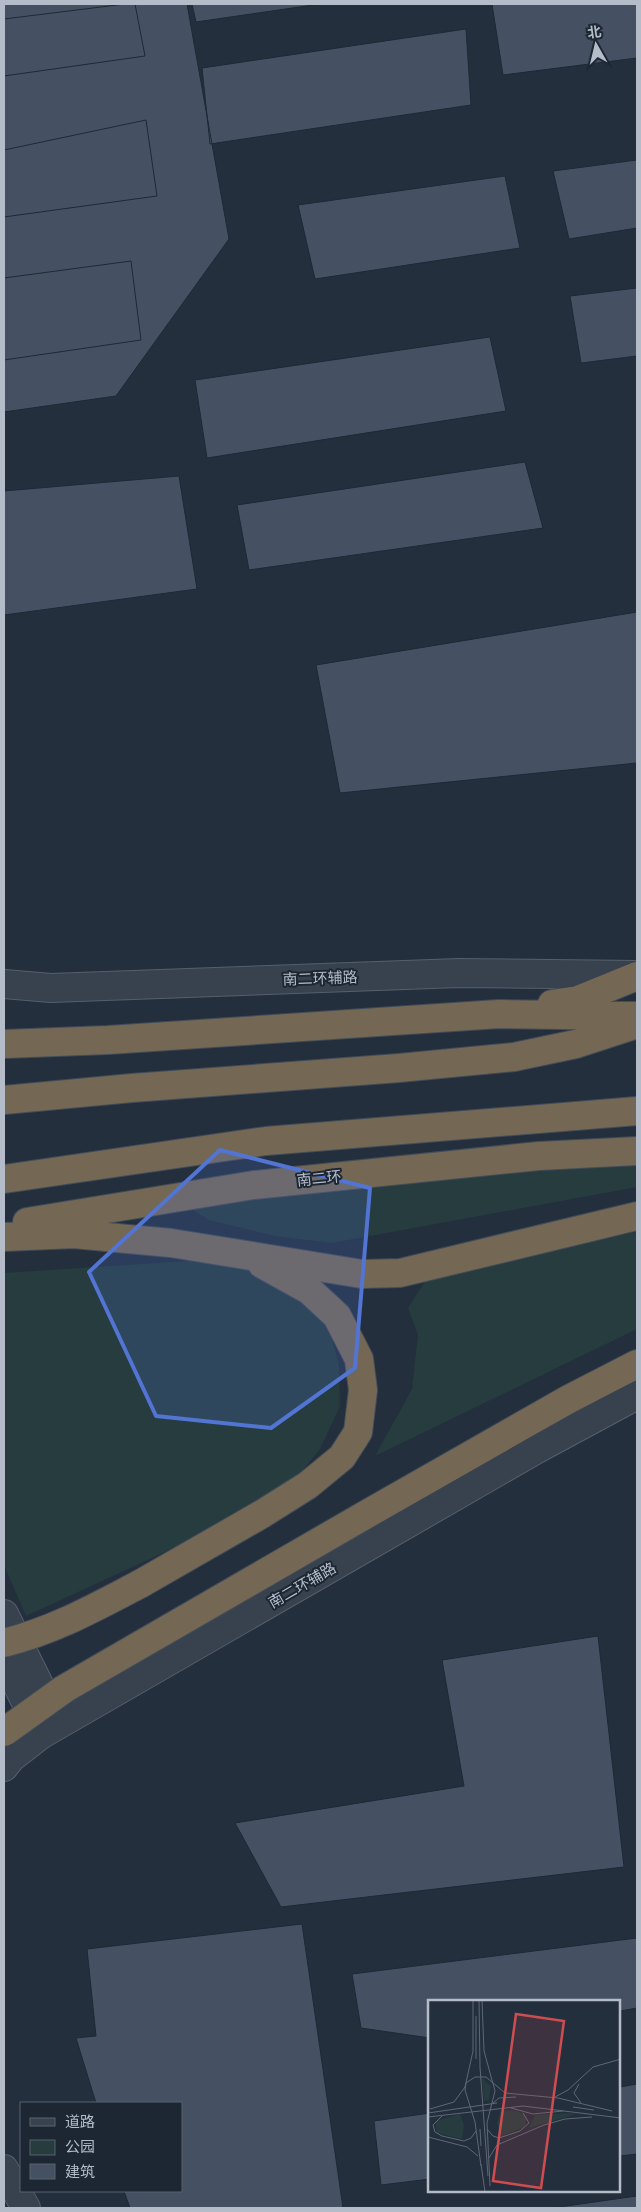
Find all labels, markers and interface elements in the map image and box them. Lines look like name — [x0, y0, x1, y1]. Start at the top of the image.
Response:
north arrow — [571, 20, 621, 70]
text: 北 — [586, 22, 602, 42]
street label: 南二环辅路 — [282, 967, 358, 989]
street label: 南二环 — [296, 1166, 342, 1190]
street label: 南二环辅路 — [265, 1558, 339, 1612]
inset map — [428, 2000, 621, 2192]
legend — [20, 2102, 182, 2192]
text: 道路 — [65, 2112, 95, 2131]
text: 公园 — [65, 2137, 95, 2156]
text: 建筑 — [65, 2162, 95, 2181]

